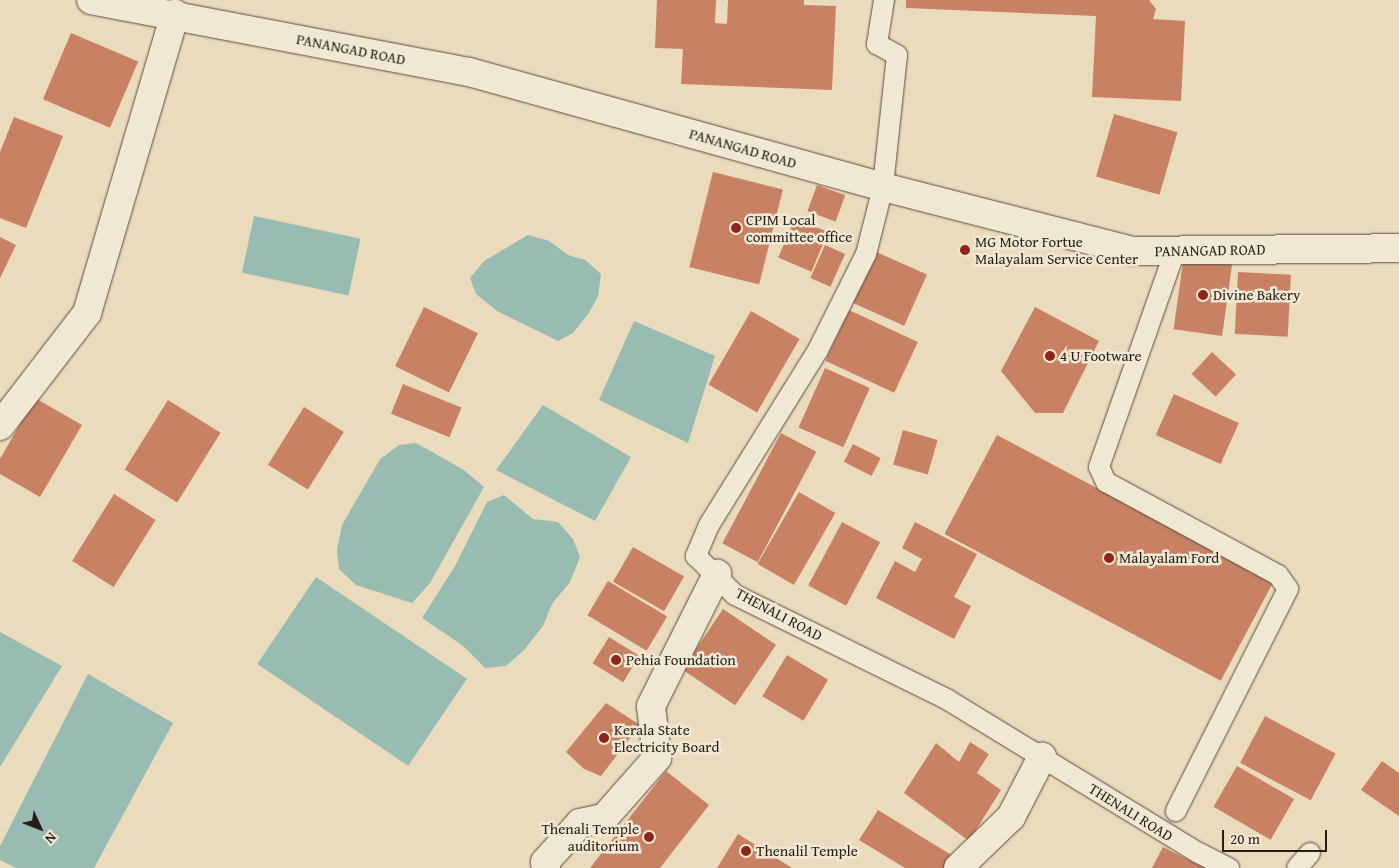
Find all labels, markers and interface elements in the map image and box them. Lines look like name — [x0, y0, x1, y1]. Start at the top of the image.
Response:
street label: PANANGAD ROAD — [295, 30, 407, 68]
street label: PANANGAD ROAD — [687, 124, 799, 172]
place label: CPIM Local committee office — [746, 210, 852, 245]
marker: CPIM Local committee office — [730, 222, 742, 234]
place label: MG Motor Fortue Malayalam Service Center — [975, 232, 1138, 267]
street label: PANANGAD ROAD — [1154, 240, 1266, 260]
marker: MG Motor Fortue Malayalam Service Center — [959, 244, 971, 256]
place label: Divine Bakery — [1213, 286, 1300, 304]
marker: Divine Bakery — [1197, 289, 1209, 301]
place label: 4 U Footware — [1060, 347, 1142, 365]
marker: 4 U Footware — [1044, 350, 1056, 362]
place label: Malayalam Ford — [1119, 549, 1219, 567]
marker: Malayalam Ford — [1103, 552, 1115, 564]
street label: THENALI ROAD — [733, 584, 825, 644]
place label: Pehia Foundation — [626, 651, 736, 669]
marker: Pehia Foundation — [610, 654, 622, 666]
place label: Kerala State Electricity Board — [614, 720, 719, 755]
marker: Kerala State Electricity Board — [598, 732, 610, 744]
street label: THENALI ROAD — [1086, 779, 1176, 845]
north arrow — [15, 803, 65, 853]
place label: Thenali Temple auditorium — [541, 819, 639, 854]
scale bar — [1224, 820, 1329, 852]
text: N — [40, 828, 61, 848]
text: 20 m — [1230, 828, 1260, 849]
marker: Thenali Temple auditorium — [643, 831, 655, 843]
place label: Thenalil Temple — [756, 842, 858, 860]
marker: Thenalil Temple — [740, 845, 752, 857]

